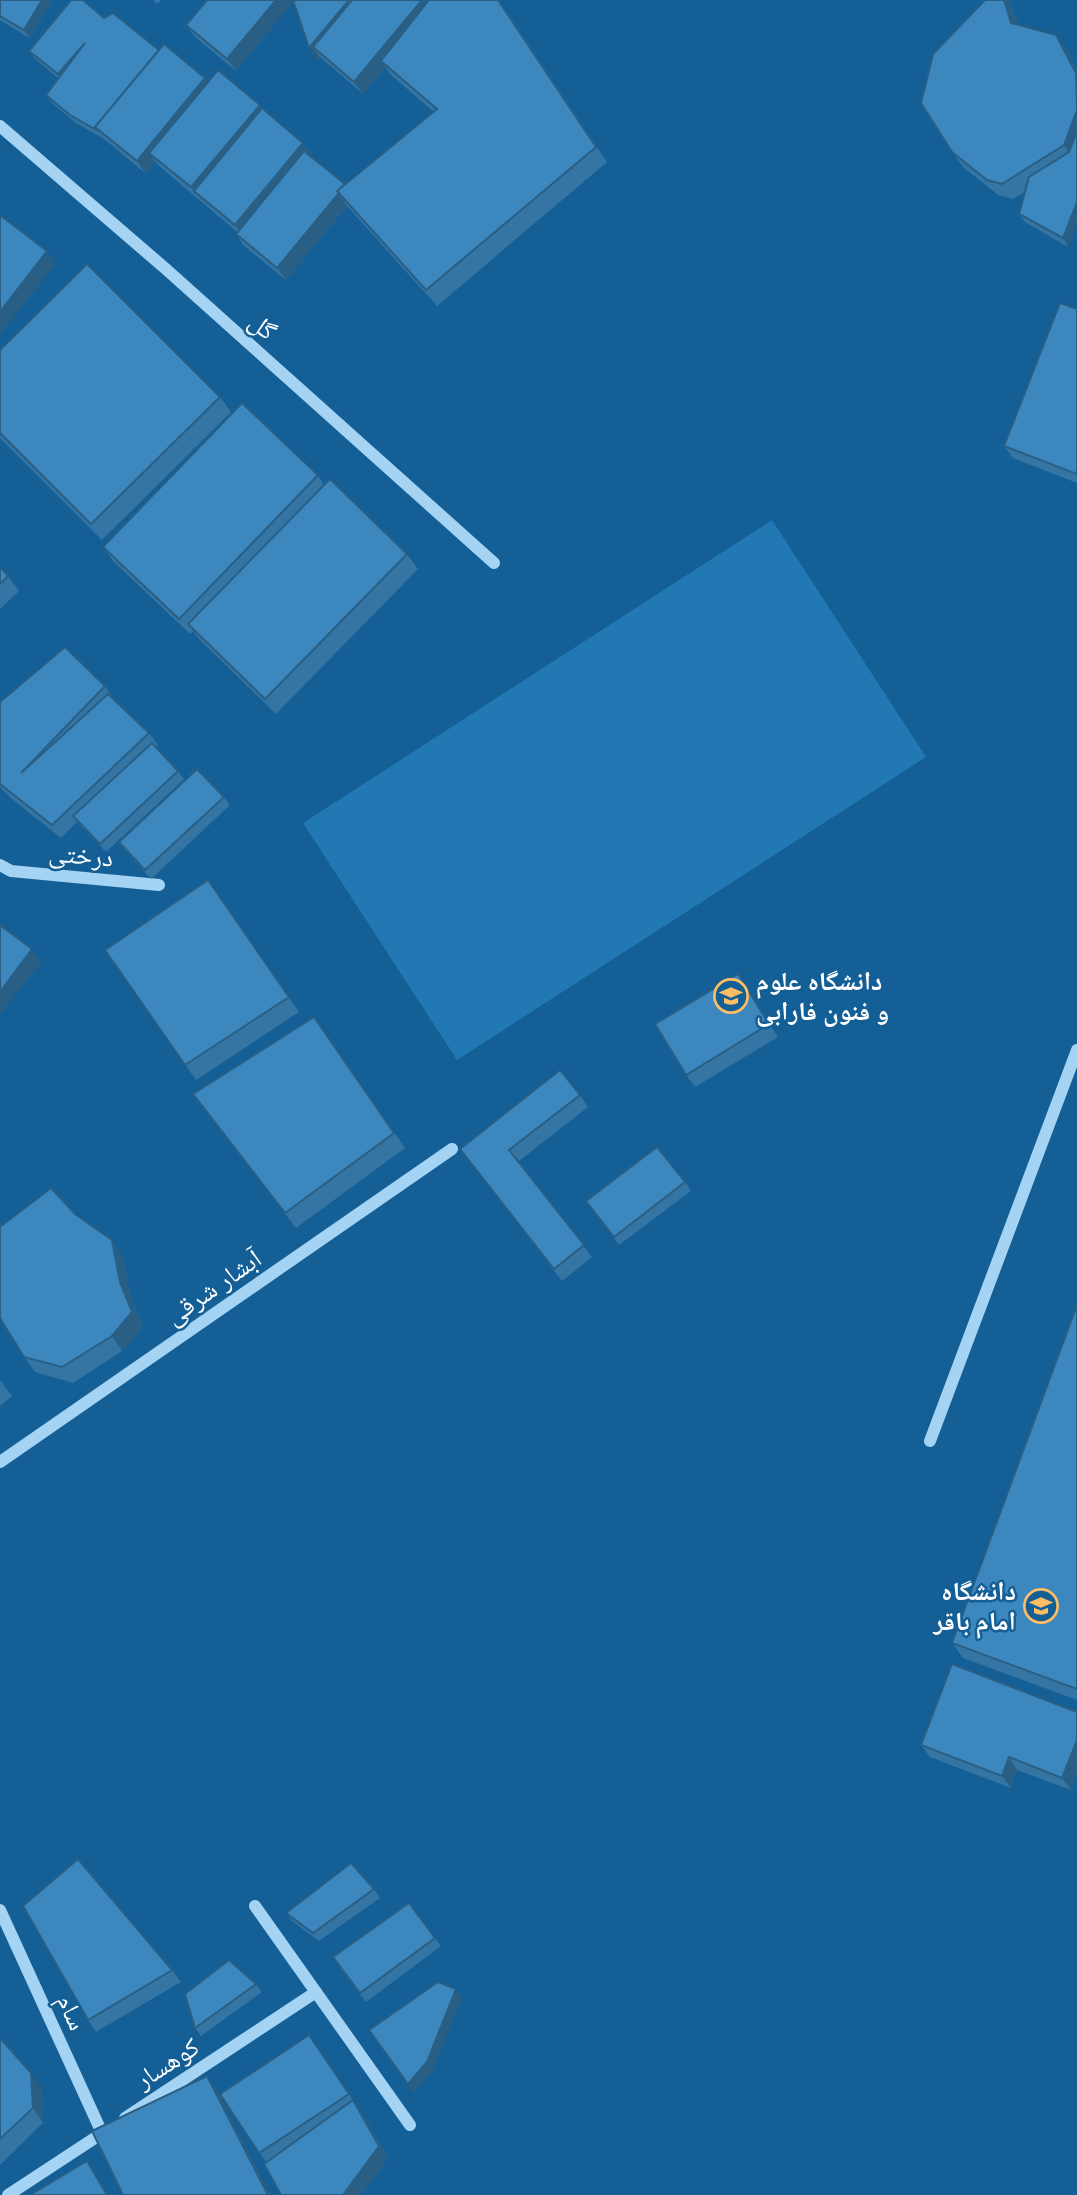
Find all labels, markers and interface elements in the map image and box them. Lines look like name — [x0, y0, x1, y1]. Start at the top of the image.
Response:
street label: گل — [243, 305, 284, 347]
street label: درختی — [47, 836, 115, 874]
place label: دانشگاه علوم و فنون فارابی — [756, 965, 889, 1027]
school or university icon: دانشگاه علوم و فنون فارابی — [712, 977, 750, 1015]
street label: آبشار شرقی — [159, 1242, 268, 1332]
place label: دانشگاه امام باقر — [933, 1575, 1016, 1639]
school or university icon: دانشگاه امام باقر — [1022, 1587, 1060, 1625]
street label: سام — [48, 1989, 94, 2036]
street label: کوهسار — [128, 2030, 205, 2096]

